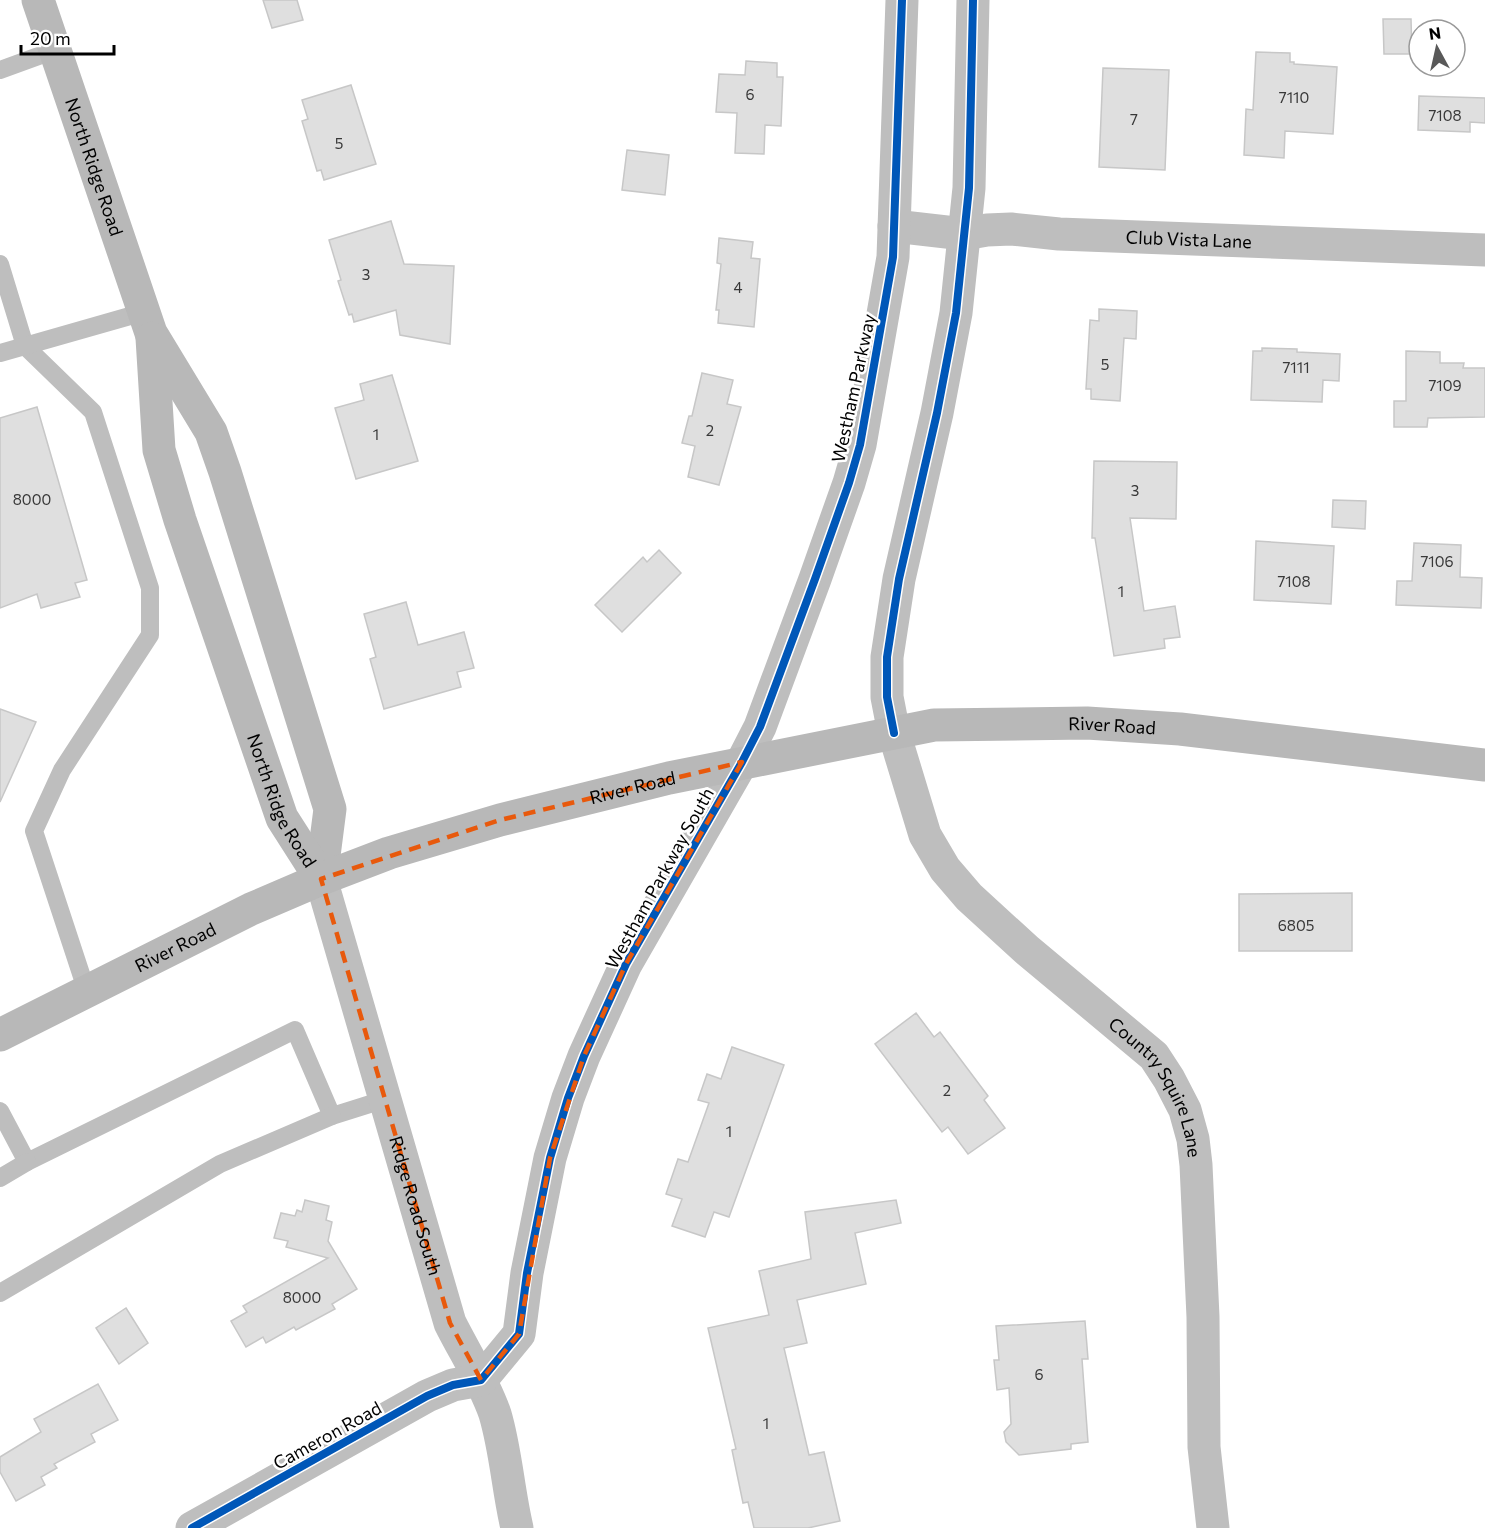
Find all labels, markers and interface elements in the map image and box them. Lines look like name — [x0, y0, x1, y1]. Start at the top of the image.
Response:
scale bar — [21, 18, 114, 56]
north arrow — [1407, 18, 1467, 78]
text: N — [1428, 22, 1442, 43]
text: 20 m — [30, 27, 71, 49]
house number: 6 — [745, 85, 755, 103]
house number: 7110 — [1279, 88, 1309, 106]
street label: North Ridge Road — [61, 95, 128, 239]
house number: 7108 — [1428, 106, 1462, 124]
house number: 7 — [1130, 110, 1138, 128]
house number: 5 — [335, 134, 343, 152]
street label: Club Vista Lane — [1125, 226, 1252, 252]
house number: 3 — [362, 265, 370, 283]
house number: 4 — [734, 278, 743, 296]
street label: Westham Parkway — [827, 312, 879, 464]
house number: 5 — [1101, 355, 1109, 373]
house number: 7111 — [1282, 358, 1310, 376]
house number: 7109 — [1428, 376, 1462, 394]
house number: 2 — [706, 421, 714, 439]
house number: 1 — [373, 425, 379, 443]
house number: 3 — [1131, 481, 1139, 499]
house number: 8000 — [13, 490, 51, 508]
house number: 7106 — [1420, 552, 1454, 570]
house number: 7108 — [1277, 572, 1311, 590]
house number: 1 — [1118, 582, 1124, 600]
street label: River Road — [1068, 712, 1156, 738]
street label: North Ridge Road — [243, 731, 321, 871]
street label: River Road — [587, 766, 677, 808]
street label: Westham Parkway South — [600, 783, 718, 973]
house number: 6805 — [1278, 916, 1314, 934]
street label: River Road — [131, 918, 219, 977]
street label: Country Squire Lane — [1104, 1012, 1206, 1158]
house number: 2 — [943, 1081, 951, 1099]
house number: 1 — [726, 1122, 732, 1140]
street label: Ridge Road South — [385, 1133, 447, 1278]
house number: 8000 — [283, 1288, 321, 1306]
house number: 6 — [1034, 1365, 1044, 1383]
street label: Cameron Road — [269, 1396, 385, 1474]
house number: 1 — [763, 1414, 769, 1432]

